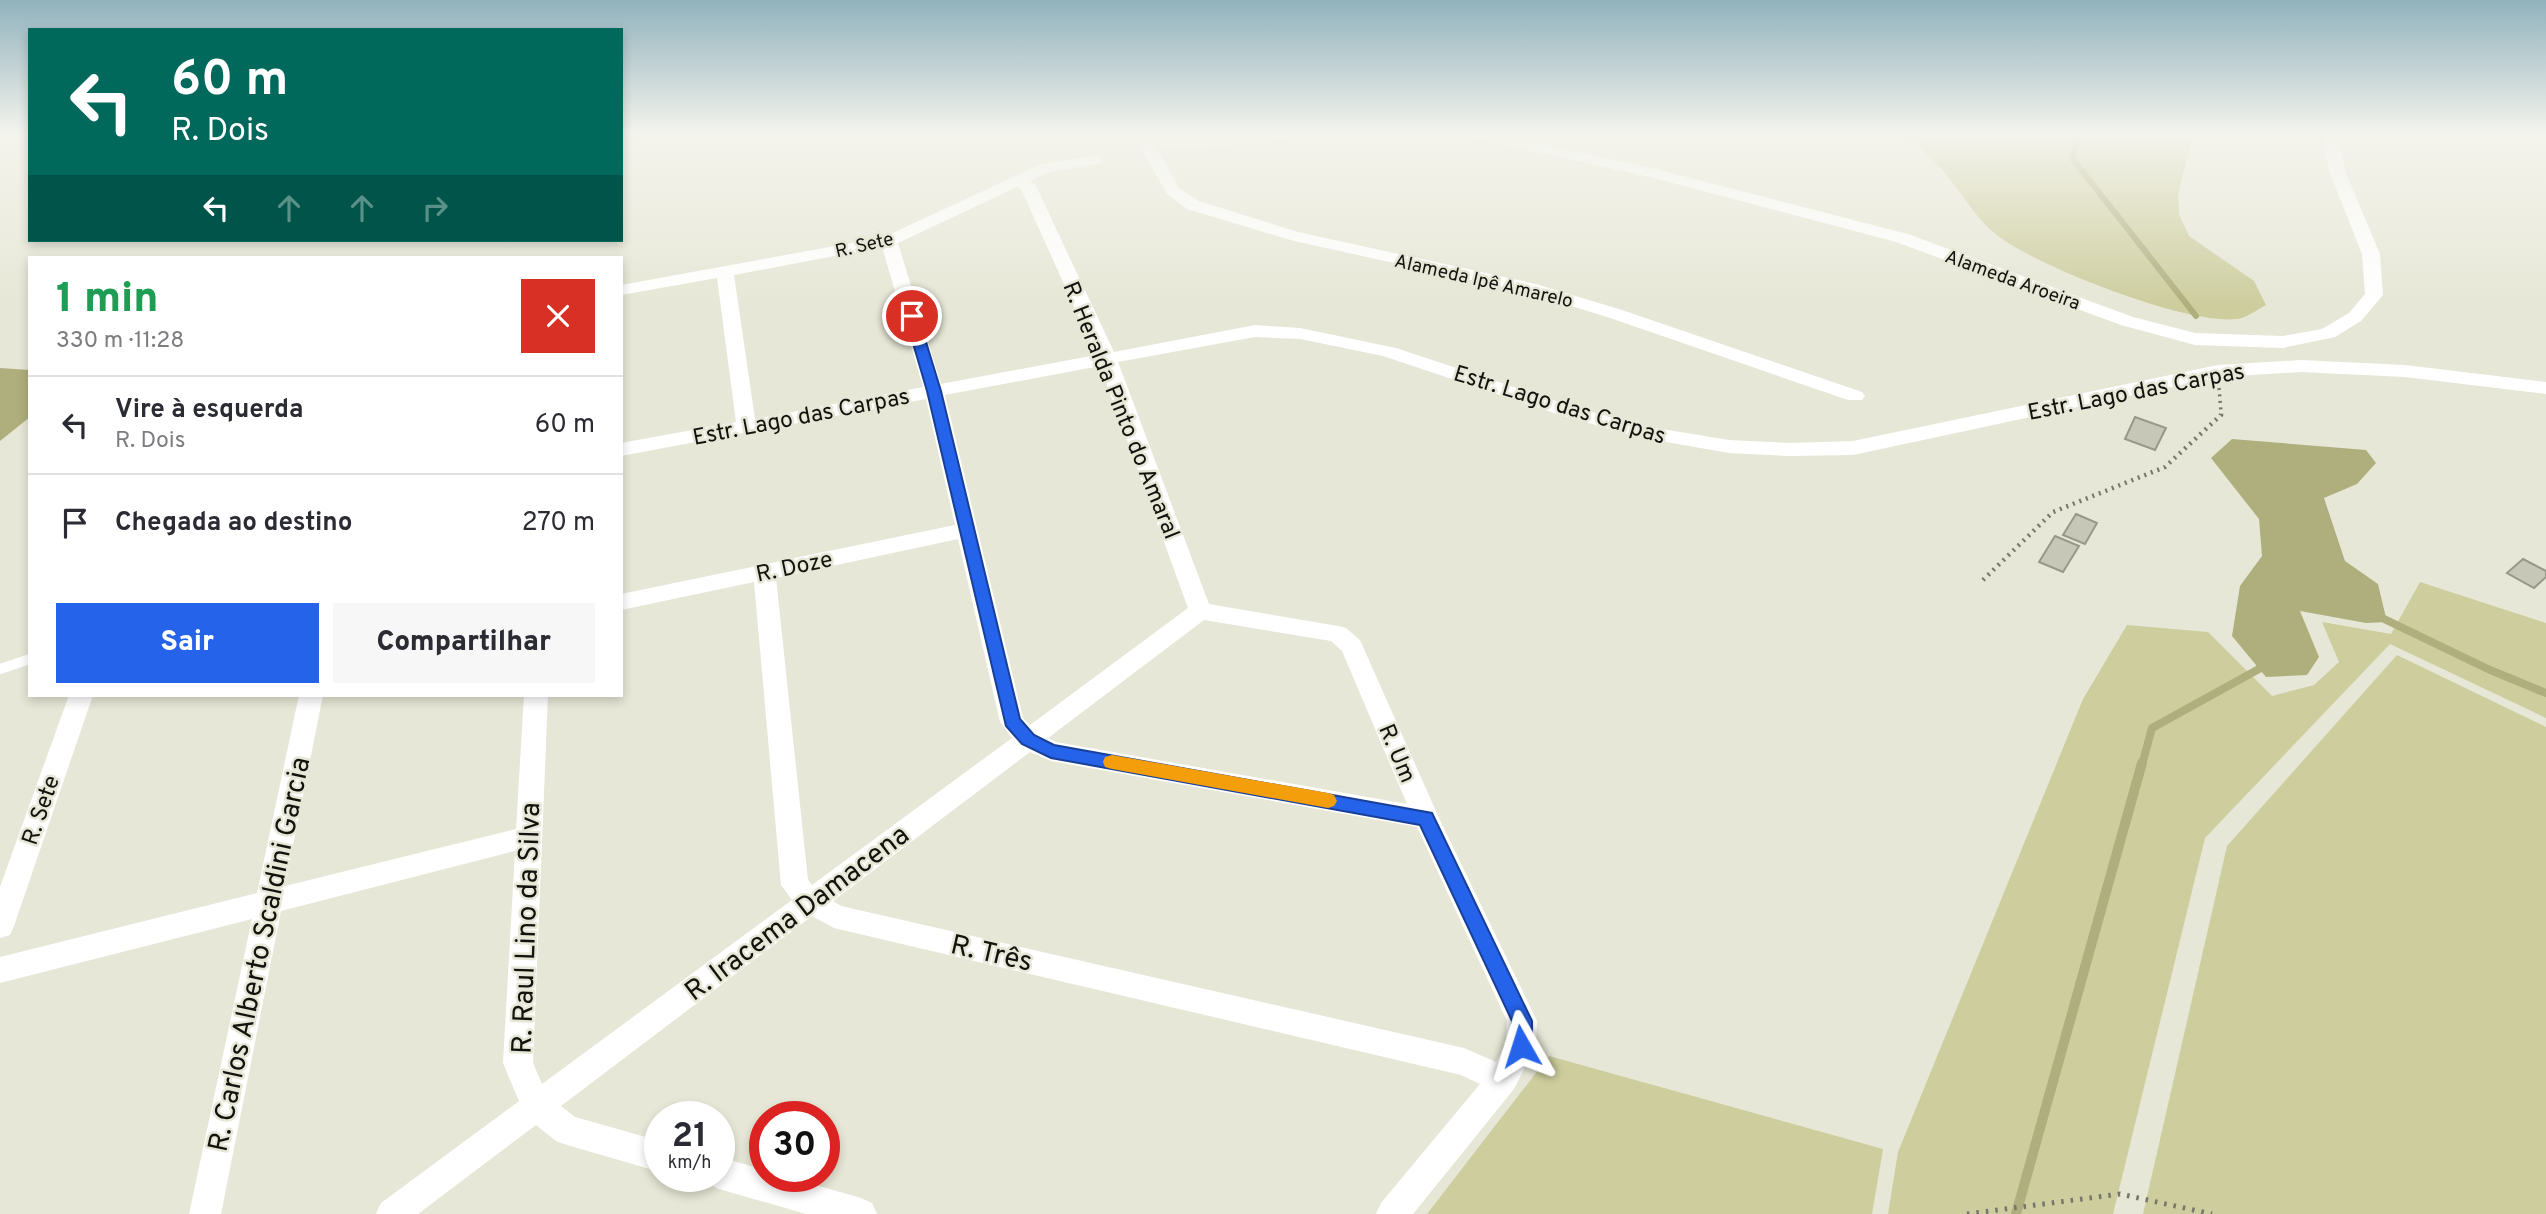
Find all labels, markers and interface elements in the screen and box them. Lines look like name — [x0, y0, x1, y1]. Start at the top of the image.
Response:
text: 60 m — [171, 51, 289, 113]
icon: left — [56, 56, 147, 147]
text: R. Dois — [171, 112, 269, 152]
icon: left — [197, 189, 235, 227]
icon: ahead — [270, 189, 308, 227]
icon: ahead — [343, 189, 381, 227]
icon: right — [416, 189, 454, 227]
street label: R. Sete — [833, 228, 896, 264]
street label: Alameda Aroeira — [1941, 245, 2083, 316]
street label: Alameda Ipê Amarelo — [1392, 250, 1575, 314]
text: 1 min — [56, 274, 159, 327]
street label: R. Heralda Pinto do Amaral — [1055, 278, 1185, 544]
button: close — [521, 279, 595, 353]
pin — [882, 286, 942, 346]
icon: arrive — [893, 297, 931, 335]
text: 330 m · 11:28 — [56, 327, 184, 356]
street label: Estr. Lago das Carpas — [2026, 358, 2247, 429]
street label: Estr. Lago das Carpas — [1450, 360, 1669, 452]
street label: Estr. Lago das Carpas — [691, 383, 912, 454]
text: Vire à esquerda — [115, 394, 303, 427]
icon: left — [56, 406, 94, 444]
text: 60 m — [535, 409, 595, 442]
text: R. Dois — [115, 427, 185, 456]
icon: arrive — [56, 504, 94, 542]
text: Chegada ao destino — [115, 507, 352, 540]
text: 270 m — [522, 507, 595, 540]
street label: R. Doze — [754, 546, 835, 591]
button: Sair — [56, 603, 319, 683]
button: Compartilhar — [333, 603, 595, 683]
street label: R. Um — [1370, 720, 1421, 788]
street label: R. Carlos Alberto Scaldini Garcia — [201, 754, 320, 1155]
street label: R. Sete — [17, 772, 68, 850]
street label: R. Raul Lino da Silva — [506, 802, 550, 1055]
street label: R. Iracema Damacena — [678, 818, 917, 1011]
street label: R. Três — [947, 928, 1036, 982]
position arrow — [1484, 1009, 1558, 1083]
speed limit sign: 30 — [749, 1101, 840, 1192]
text: 21 — [672, 1115, 707, 1159]
text: km/h — [668, 1152, 711, 1175]

